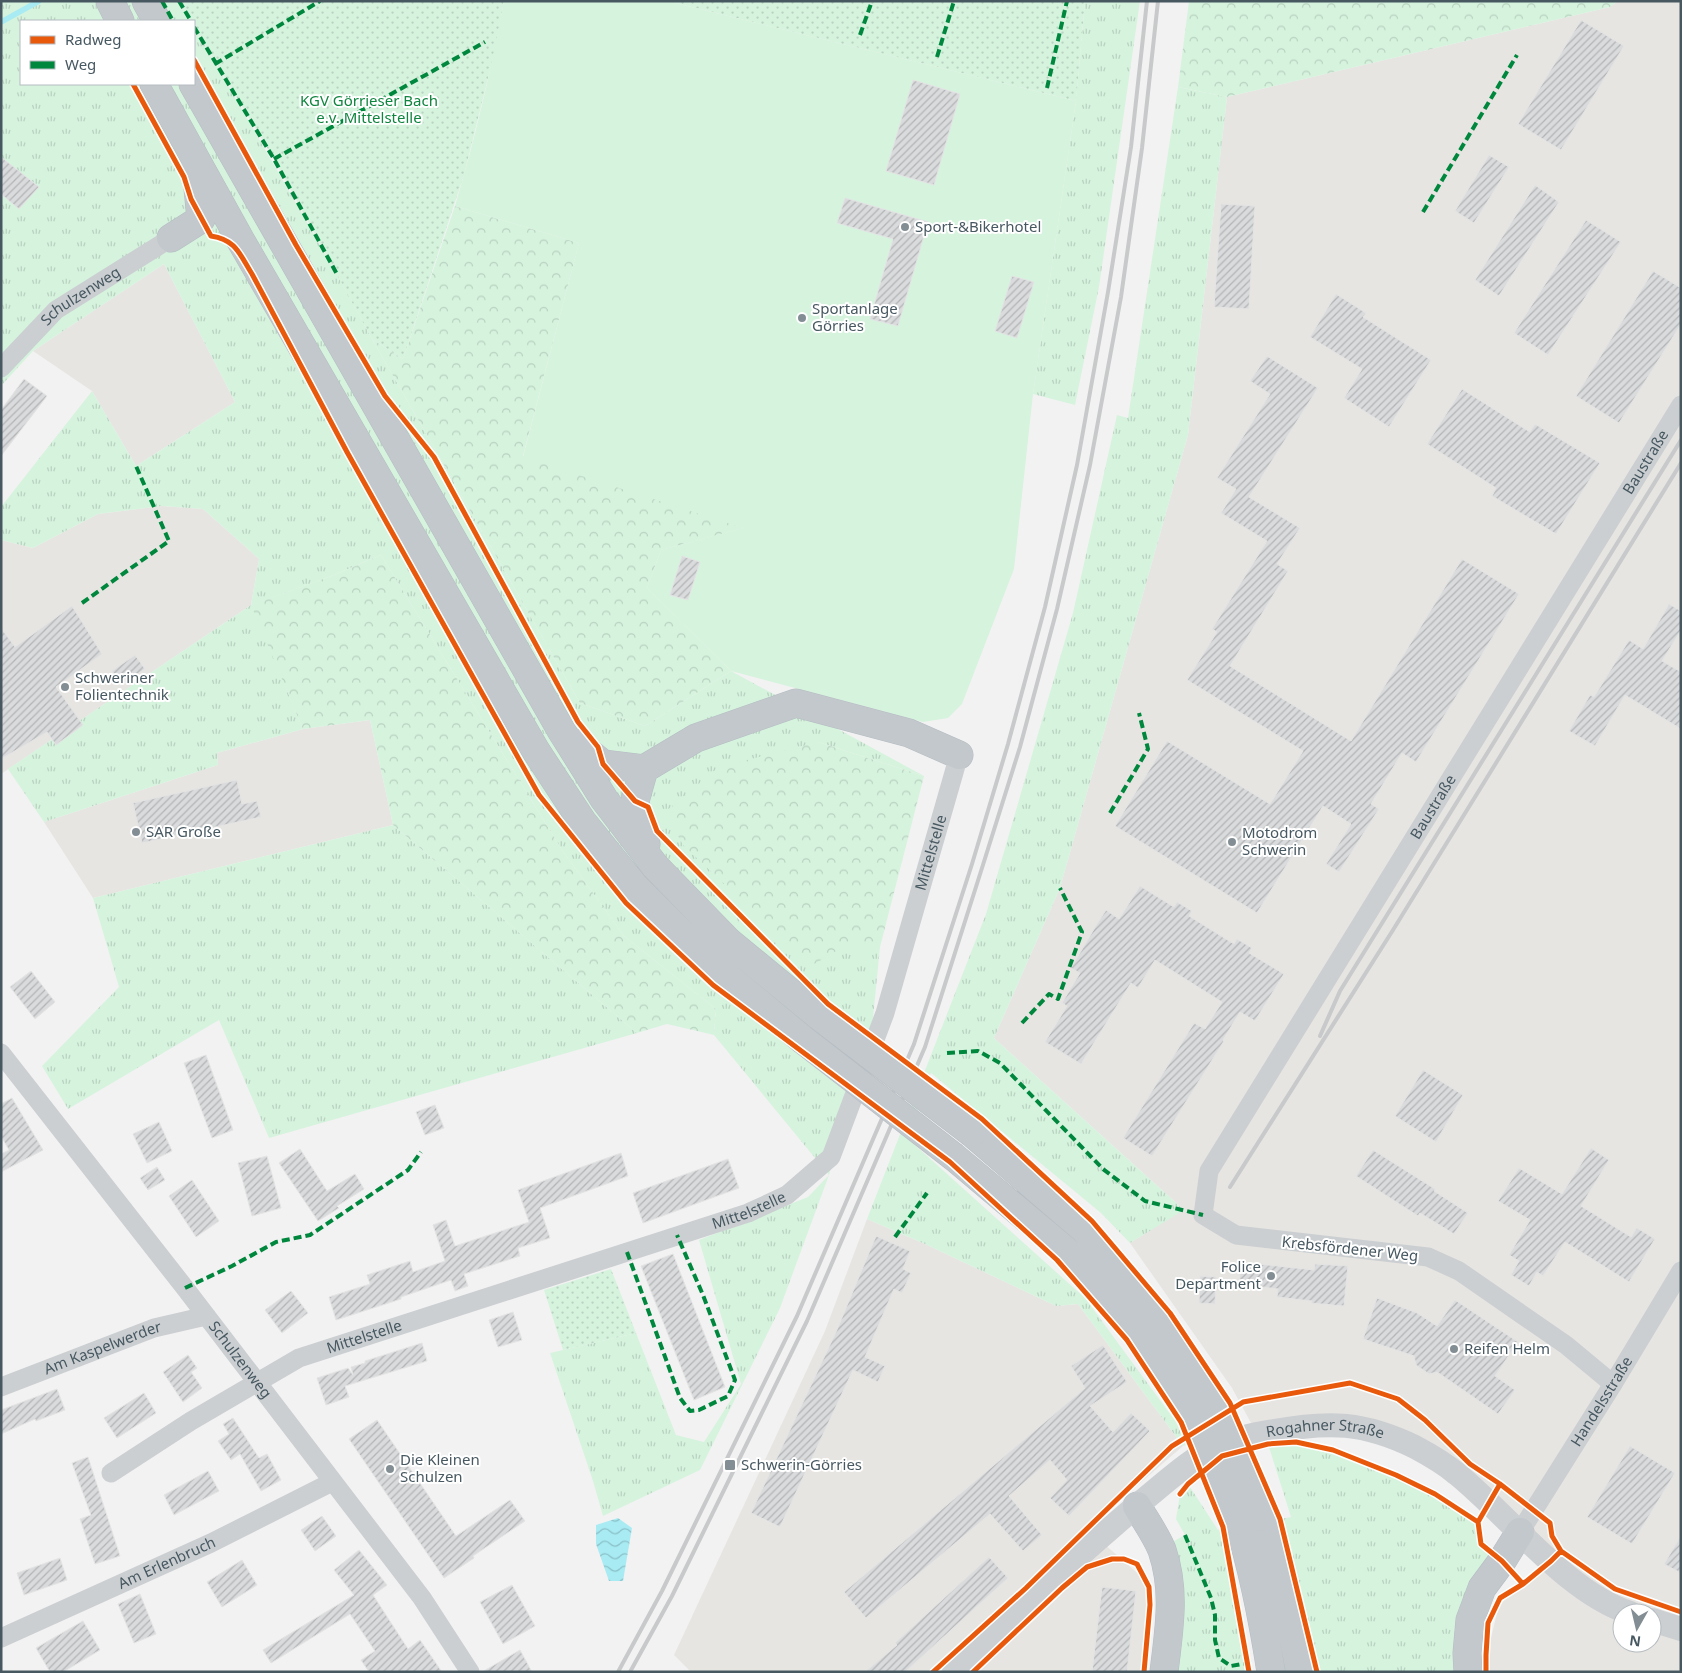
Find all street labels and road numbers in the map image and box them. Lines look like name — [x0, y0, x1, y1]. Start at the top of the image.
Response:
street label: Schulzenweg — [36, 261, 124, 329]
street label: Baustraße — [1617, 426, 1672, 498]
street label: Baustraße — [1405, 770, 1460, 843]
street label: Mittelstelle — [910, 812, 950, 893]
street label: Mittelstelle — [709, 1186, 789, 1233]
street label: Krebsfördener Weg — [1281, 1231, 1419, 1265]
street label: Mittelstelle — [324, 1314, 404, 1357]
street label: Am Kaspelwerder — [41, 1316, 163, 1379]
street label: Schulzenweg — [205, 1317, 277, 1402]
street label: Handelsstraße — [1565, 1352, 1636, 1450]
street label: Rogahner Straße — [1264, 1414, 1387, 1443]
street label: Am Erlenbruch — [114, 1531, 218, 1593]

